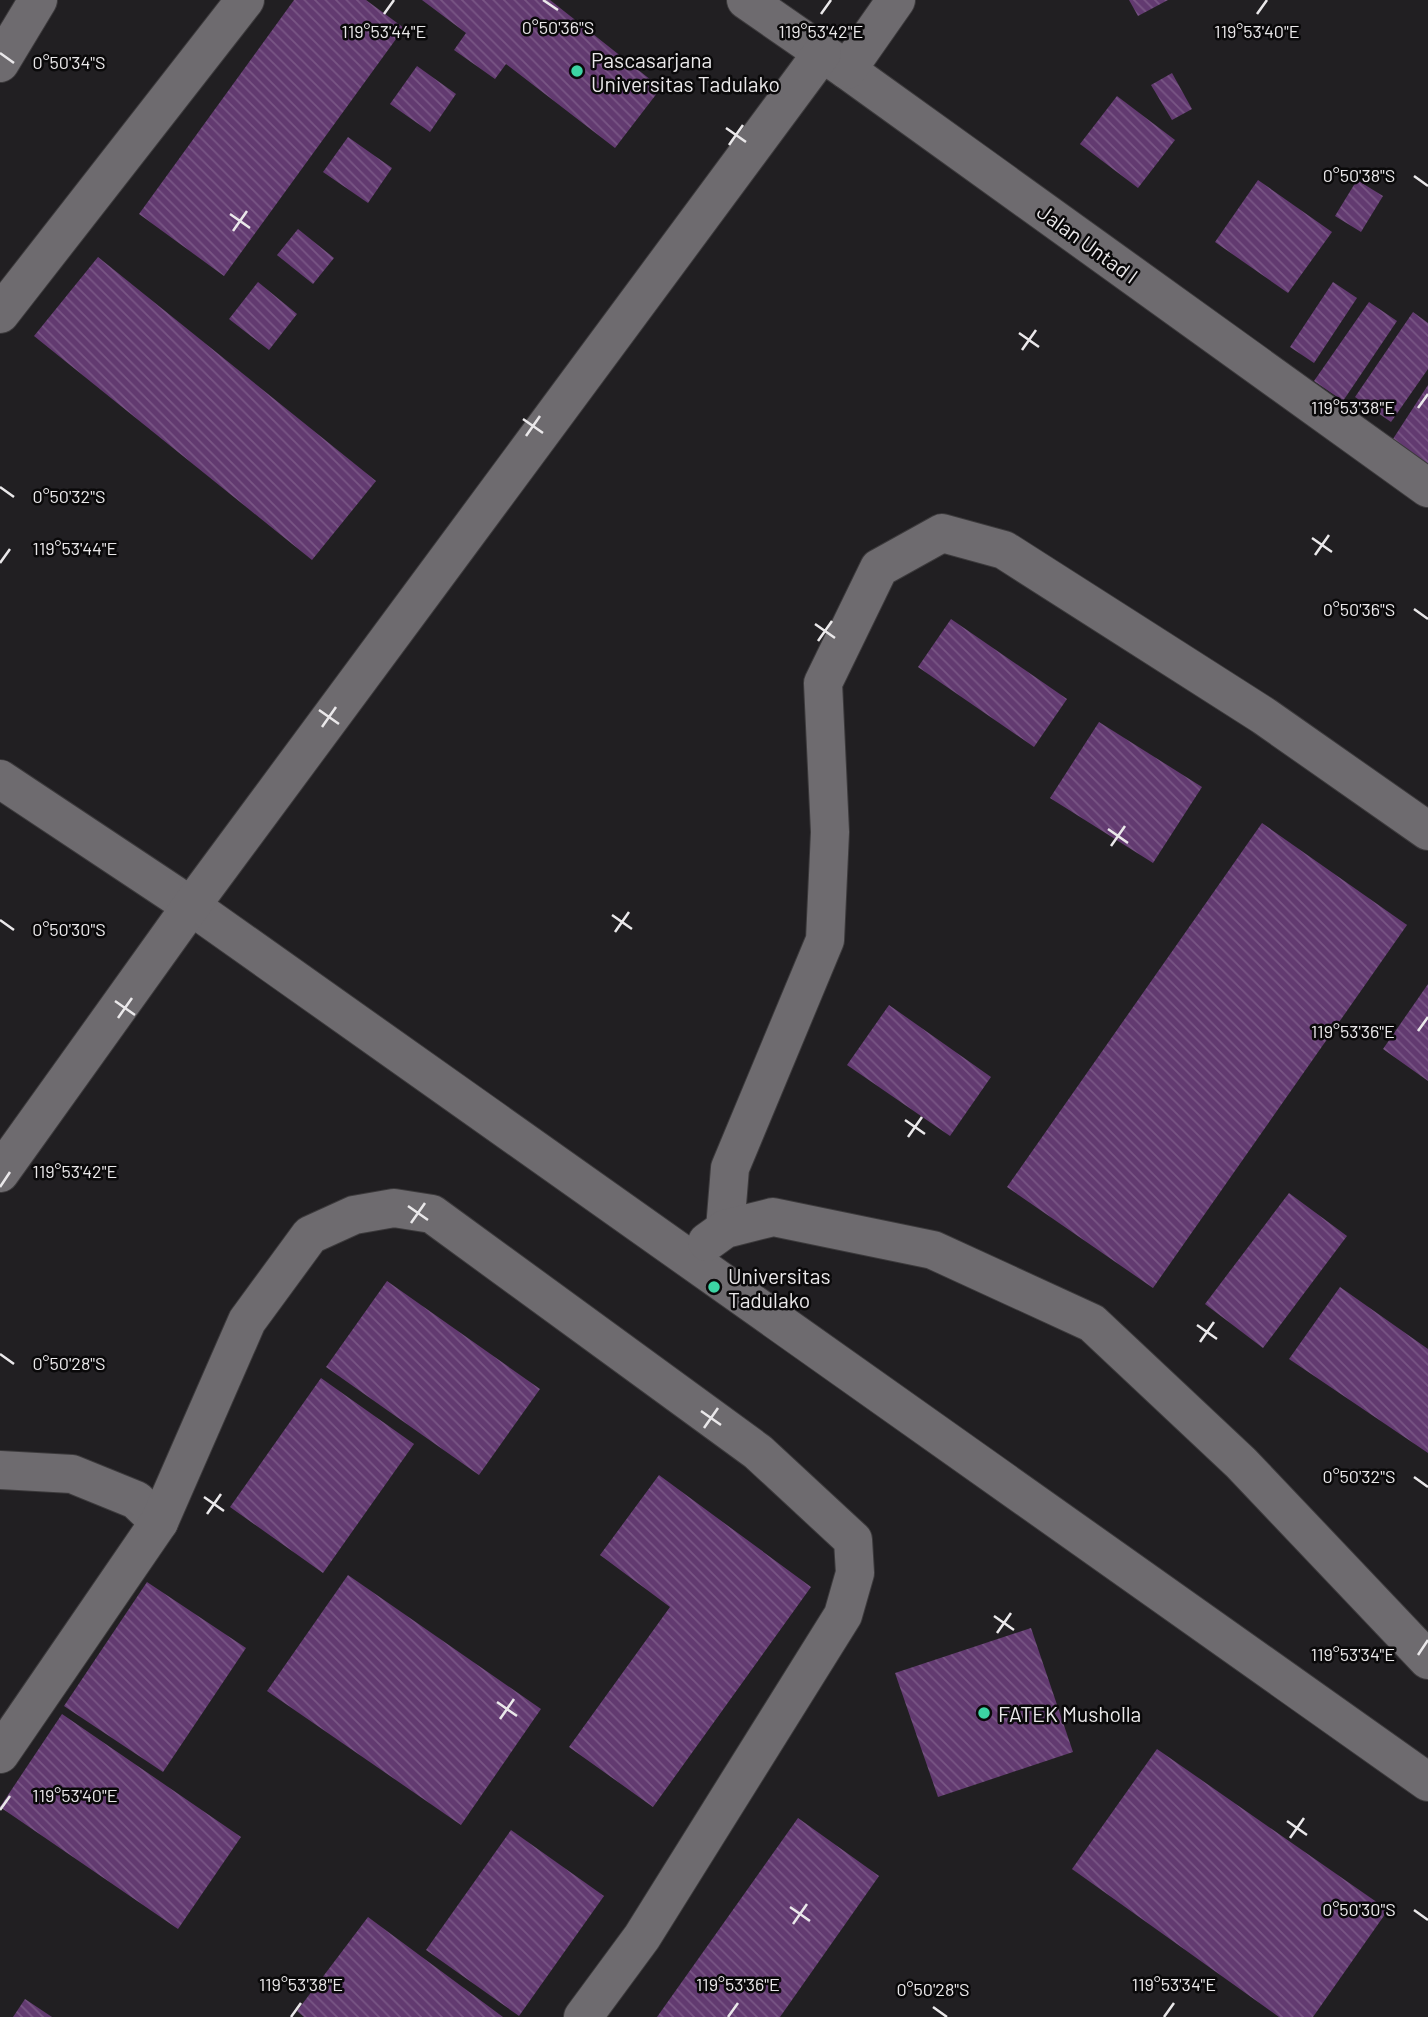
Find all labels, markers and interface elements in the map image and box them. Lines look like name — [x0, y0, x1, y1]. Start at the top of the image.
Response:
text: 0°50'36"S — [522, 16, 594, 38]
text: 119°53'44"E — [342, 20, 426, 42]
text: 119°53'42"E — [779, 20, 863, 42]
text: 119°53'40"E — [1214, 20, 1300, 42]
place label: Pascasarjana Universitas Tadulako — [591, 47, 780, 96]
text: 0°50'34"S — [33, 51, 106, 73]
marker: Pascasarjana Universitas Tadulako — [569, 63, 585, 79]
text: 0°50'38"S — [1323, 164, 1395, 186]
street label: Jalan Untad I — [1033, 198, 1143, 288]
text: 119°53'38"E — [1311, 396, 1395, 418]
text: 0°50'32"S — [33, 485, 106, 507]
text: 119°53'44"E — [33, 537, 117, 559]
text: 0°50'36"S — [1323, 598, 1395, 620]
text: 0°50'30"S — [32, 918, 106, 940]
text: 119°53'36"E — [1311, 1020, 1395, 1042]
text: 119°53'42"E — [33, 1160, 117, 1182]
place label: Universitas Tadulako — [728, 1263, 831, 1312]
marker: Universitas Tadulako — [706, 1279, 722, 1295]
text: 0°50'28"S — [32, 1352, 106, 1374]
text: 0°50'32"S — [1323, 1465, 1396, 1487]
text: 119°53'34"E — [1311, 1643, 1395, 1665]
place label: FATEK Musholla — [998, 1701, 1141, 1726]
marker: FATEK Musholla — [976, 1705, 992, 1721]
text: 119°53'40"E — [32, 1784, 118, 1806]
text: 0°50'30"S — [1322, 1898, 1396, 1920]
text: 119°53'38"E — [259, 1973, 343, 1995]
text: 119°53'36"E — [696, 1973, 780, 1995]
text: 119°53'34"E — [1132, 1973, 1216, 1995]
text: 0°50'28"S — [896, 1978, 970, 2000]

